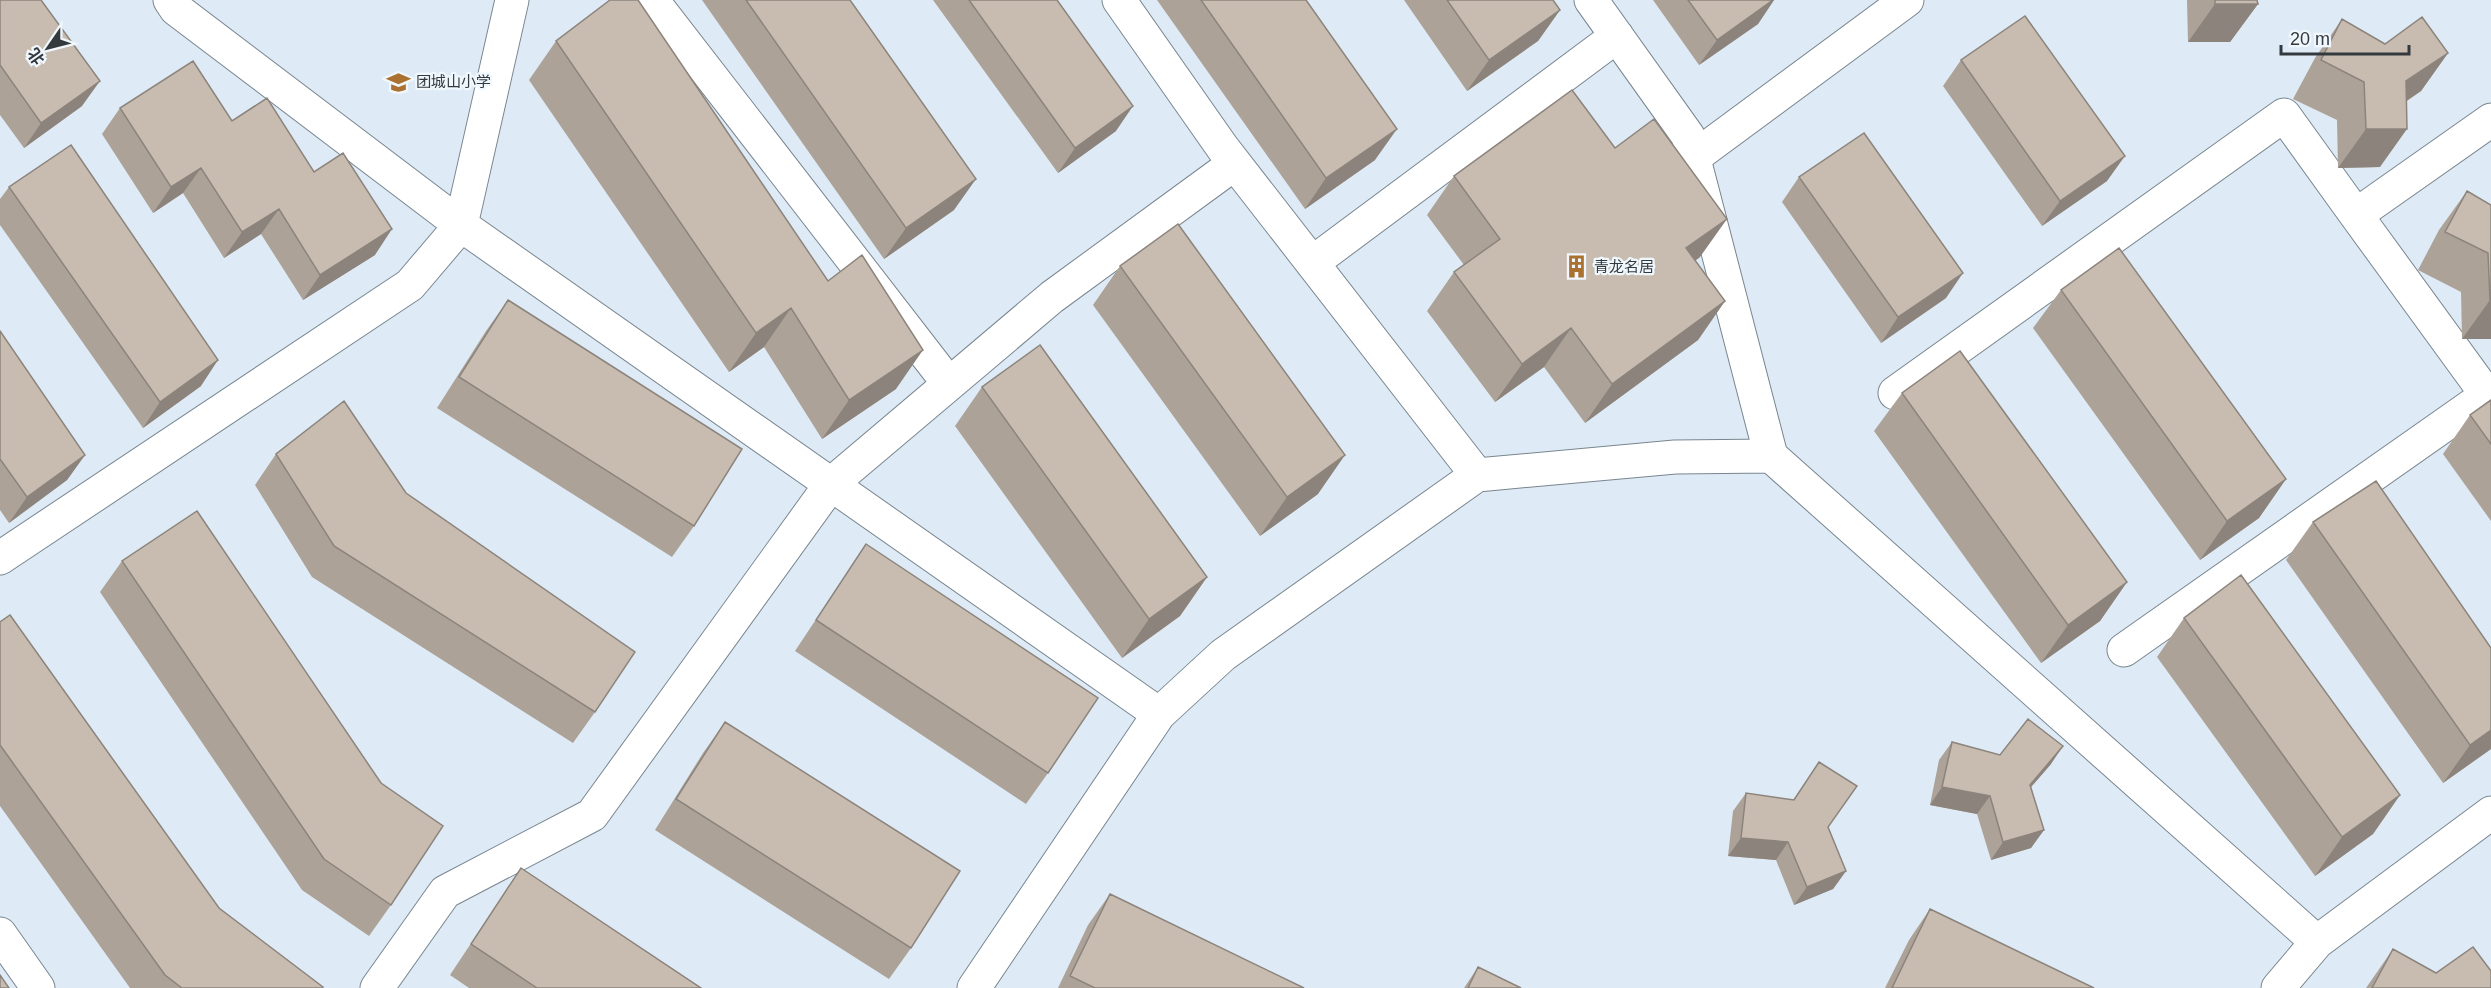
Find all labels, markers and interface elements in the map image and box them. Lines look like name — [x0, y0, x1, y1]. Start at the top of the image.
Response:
north arrow — [18, 18, 78, 78]
scale bar — [2281, 18, 2408, 56]
text: 20 m — [2290, 29, 2330, 49]
text: 北 — [25, 45, 48, 68]
school or university icon: 团城山小学 — [385, 69, 411, 95]
place label: 团城山小学 — [416, 73, 491, 90]
building icon: 青龙名居 — [1563, 254, 1589, 280]
place label: 青龙名居 — [1594, 258, 1654, 275]

